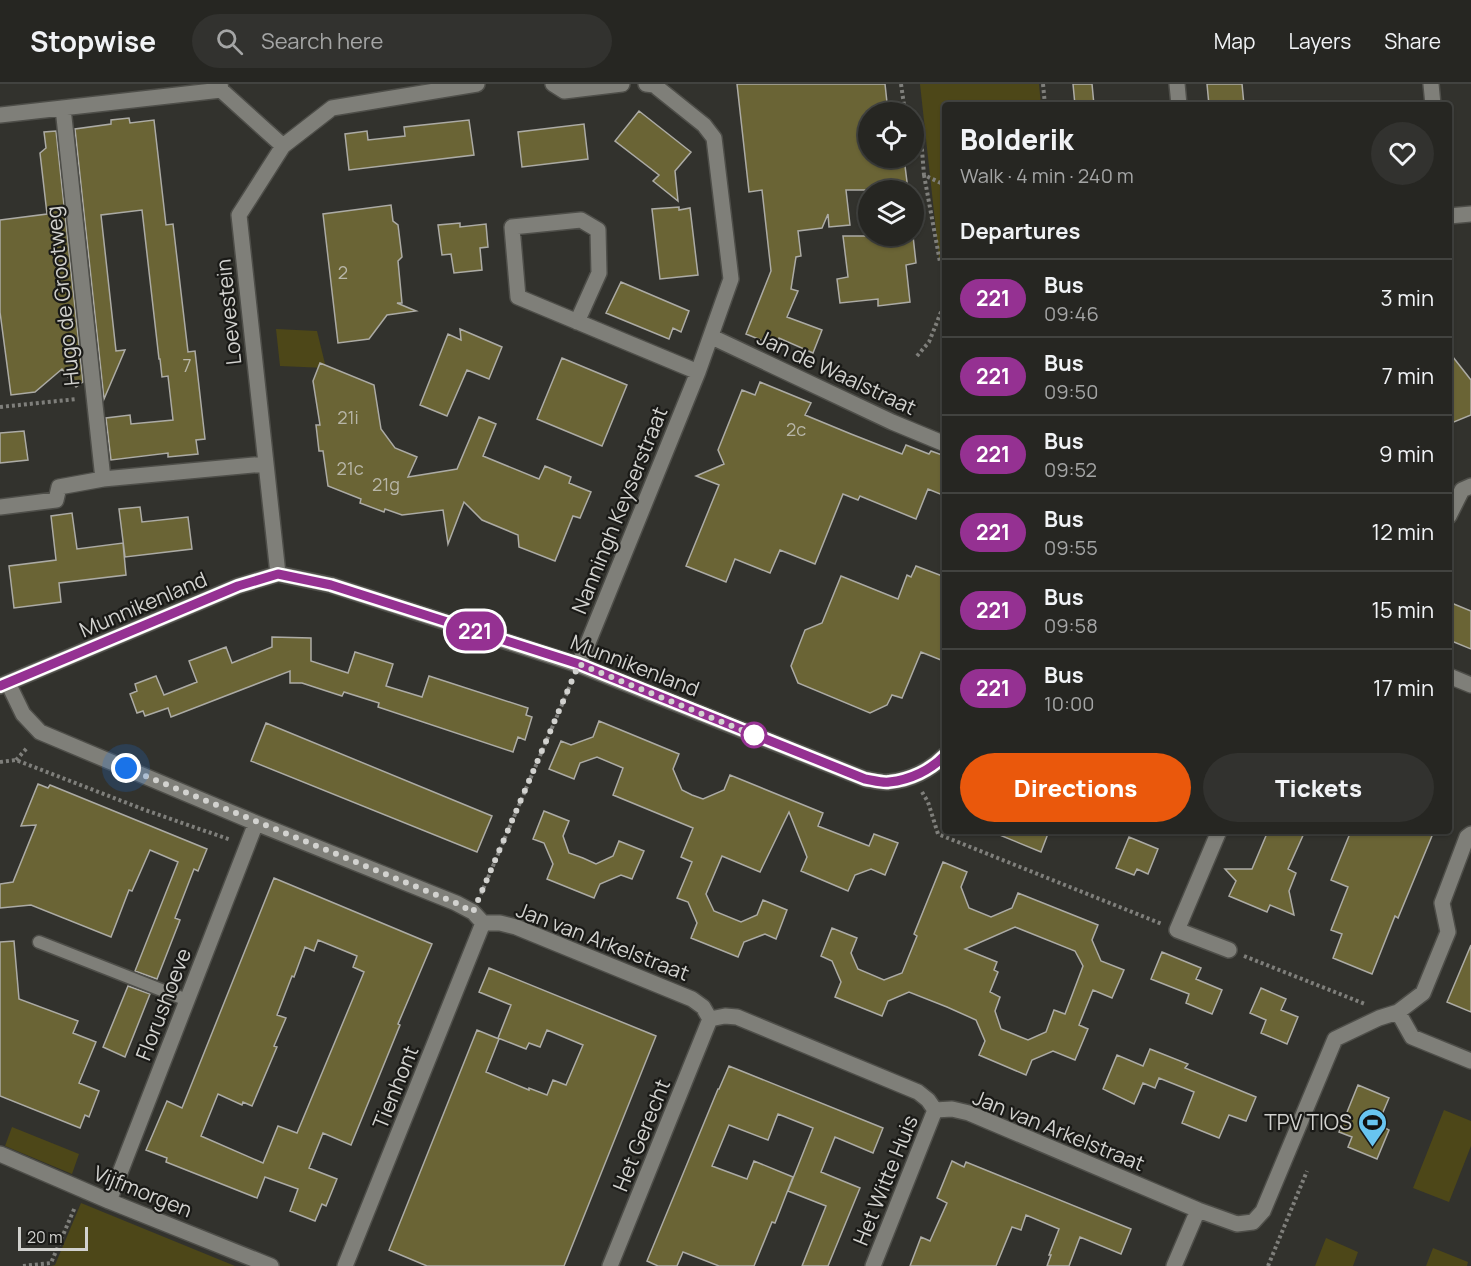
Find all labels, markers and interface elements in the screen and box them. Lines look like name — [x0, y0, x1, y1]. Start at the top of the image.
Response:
search box — [192, 14, 612, 68]
text: Stopwise — [30, 22, 156, 60]
icon: search — [213, 25, 246, 58]
text: Search here — [261, 26, 383, 56]
text: Map — [1214, 27, 1255, 55]
text: Layers — [1288, 27, 1351, 55]
text: Share — [1384, 27, 1441, 55]
map controls — [858, 102, 924, 246]
button: locate — [858, 102, 924, 168]
text: Bolderik — [960, 120, 1073, 158]
button: heart — [1371, 122, 1434, 185]
text: Walk · 4 min · 240 m — [960, 162, 1134, 189]
button: layers — [858, 180, 924, 246]
street label: Hugo de Grootweg — [39, 205, 85, 387]
text: Departures — [960, 216, 1080, 246]
street label: Loevestein — [209, 258, 247, 366]
house number: 2 — [338, 260, 348, 284]
text: Bus — [1044, 270, 1084, 300]
text: 3 min — [1381, 283, 1434, 313]
text: 221 — [976, 284, 1010, 312]
text: 09:46 — [1044, 300, 1099, 327]
street label: Jan de Waalstraat — [753, 323, 921, 421]
text: Bus — [1044, 348, 1084, 378]
house number: 7 — [182, 353, 192, 377]
text: 7 min — [1382, 361, 1434, 391]
text: 221 — [976, 362, 1010, 390]
text: 09:50 — [1044, 378, 1098, 405]
street label: Nanningh Keyserstraat — [565, 402, 673, 618]
house number: 21i — [337, 405, 359, 429]
house number: 2c — [786, 417, 806, 441]
text: Bus — [1044, 426, 1084, 456]
text: 9 min — [1379, 439, 1434, 469]
text: 221 — [976, 440, 1010, 468]
house number: 21c — [336, 456, 364, 480]
text: 09:52 — [1044, 456, 1097, 483]
house number: 21g — [372, 472, 400, 496]
text: Bus — [1044, 504, 1084, 534]
text: 12 min — [1372, 517, 1434, 547]
text: 221 — [976, 518, 1010, 546]
text: 09:55 — [1044, 534, 1098, 561]
street label: Munnikenland — [75, 565, 211, 643]
text: Bus — [1044, 582, 1084, 612]
text: 15 min — [1371, 595, 1434, 625]
text: 221 — [976, 596, 1010, 624]
line badge: 221 — [440, 612, 510, 650]
text: 09:58 — [1044, 612, 1098, 639]
text: 221 — [458, 617, 492, 645]
street label: Munnikenland — [566, 628, 704, 702]
text: Bus — [1044, 660, 1084, 690]
text: 17 min — [1373, 673, 1434, 703]
text: 221 — [976, 674, 1010, 702]
text: 10:00 — [1044, 690, 1094, 717]
unlabelled marker — [741, 722, 767, 748]
your location — [111, 753, 141, 783]
button: Directions — [960, 753, 1191, 822]
button: Tickets — [1203, 753, 1434, 822]
street label: Jan van Arkelstraat — [513, 895, 693, 987]
street label: Florushoeve — [129, 944, 197, 1064]
street label: Tienhont — [366, 1041, 424, 1133]
street label: Het Gerecht — [606, 1075, 676, 1195]
street label: Jan van Arkelstraat — [969, 1083, 1149, 1177]
sports icon: TPV TIOS — [1357, 1106, 1389, 1148]
place label: TPV TIOS — [1264, 1108, 1352, 1136]
street label: Het Witte Huis — [846, 1111, 924, 1249]
street label: Vijfmorgen — [90, 1159, 196, 1223]
scale bar — [18, 1224, 88, 1252]
text: 20 m — [27, 1226, 63, 1248]

